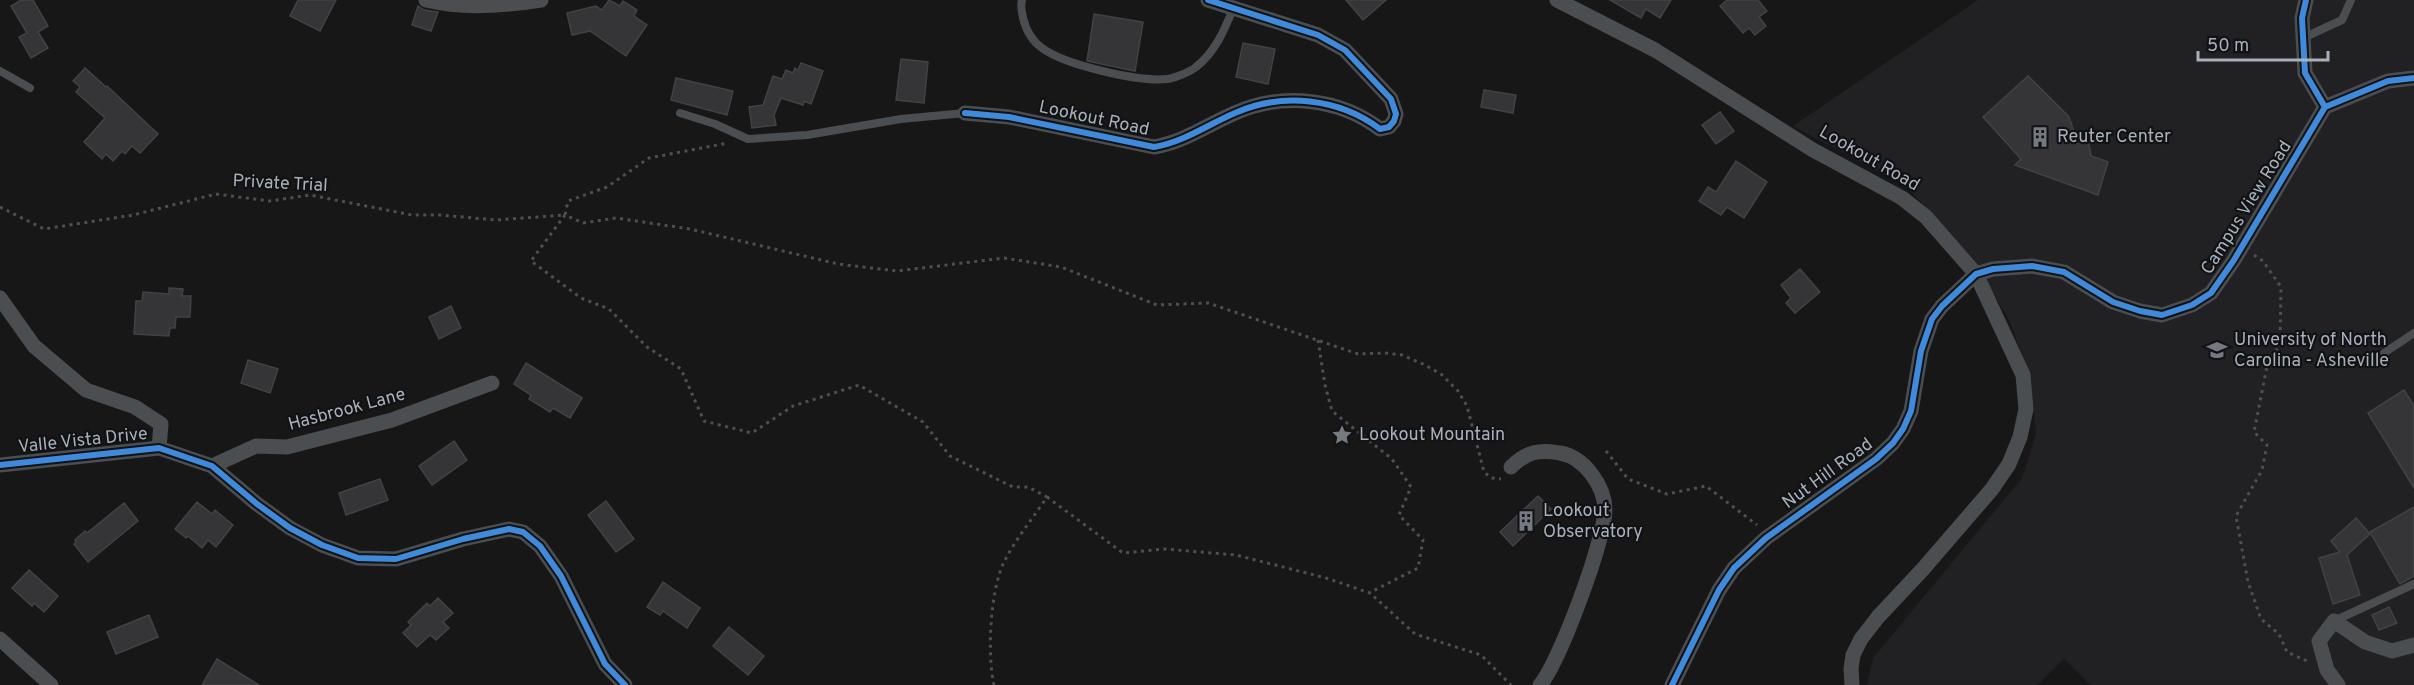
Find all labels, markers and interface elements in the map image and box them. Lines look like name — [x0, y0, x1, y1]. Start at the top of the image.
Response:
scale bar — [2198, 24, 2328, 62]
text: 50 m — [2207, 35, 2249, 58]
street label: Lookout Road — [1037, 96, 1151, 142]
street label: Lookout Road — [1815, 121, 1923, 197]
building icon: Reuter Center — [2028, 125, 2052, 149]
place label: Reuter Center — [2057, 126, 2171, 149]
street label: Campus View Road — [2197, 137, 2297, 279]
street label: Private Trial — [232, 170, 328, 198]
place label: University of North Carolina - Asheville — [2234, 329, 2389, 373]
school or university icon: University of North Carolina - Asheville — [2205, 338, 2229, 362]
street label: Hasbrook Lane — [286, 383, 408, 437]
street label: Valle Vista Drive — [17, 423, 149, 459]
place icon: Lookout Mountain — [1330, 423, 1354, 447]
place label: Lookout Mountain — [1359, 424, 1505, 447]
street label: Nut Hill Road — [1778, 433, 1878, 515]
place label: Lookout Observatory — [1543, 500, 1643, 544]
building icon: Lookout Observatory — [1514, 509, 1538, 533]

